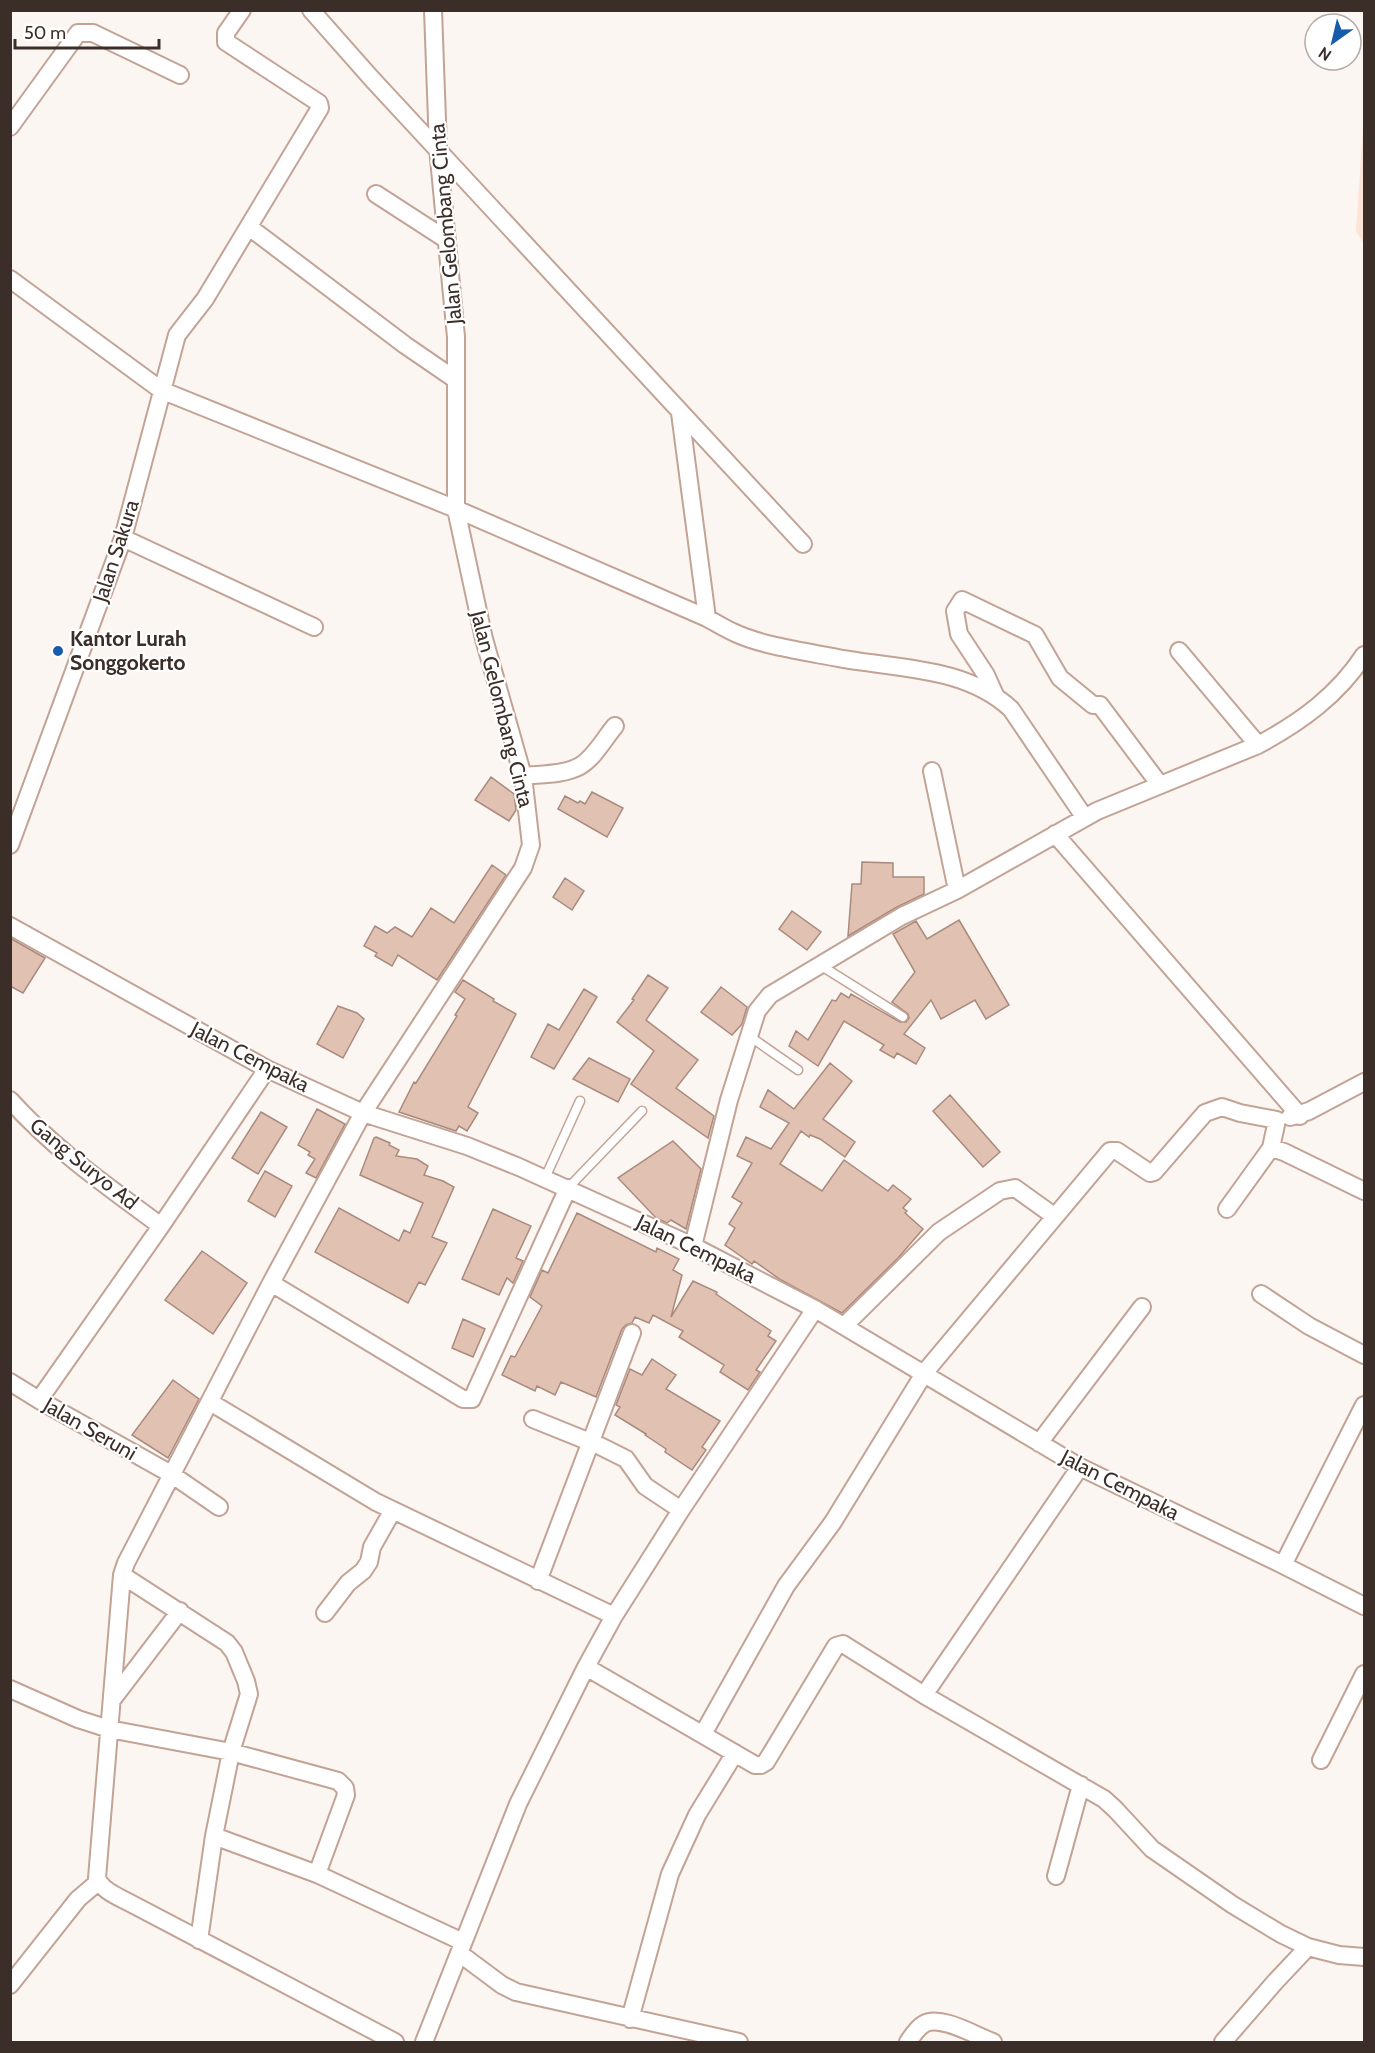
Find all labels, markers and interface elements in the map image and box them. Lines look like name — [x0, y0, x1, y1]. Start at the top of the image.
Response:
scale bar — [15, 12, 159, 50]
north arrow — [1303, 12, 1363, 72]
text: 50 m — [24, 22, 66, 44]
text: N — [1315, 43, 1335, 65]
street label: Jalan Gelombang Cinta — [424, 122, 467, 327]
street label: Jalan Sakura — [87, 497, 144, 606]
street label: Jalan Gelombang Cinta — [466, 607, 539, 810]
place label: Kantor Lurah Songgokerto — [70, 626, 187, 675]
marker: Kantor Lurah Songgokerto — [51, 644, 65, 658]
street label: Jalan Cempaka — [186, 1016, 314, 1097]
street label: Gang Suryo Ad — [25, 1112, 143, 1215]
street label: Jalan Cempaka — [632, 1208, 760, 1288]
street label: Jalan Seruni — [38, 1391, 141, 1465]
street label: Jalan Cempaka — [1056, 1444, 1184, 1525]

